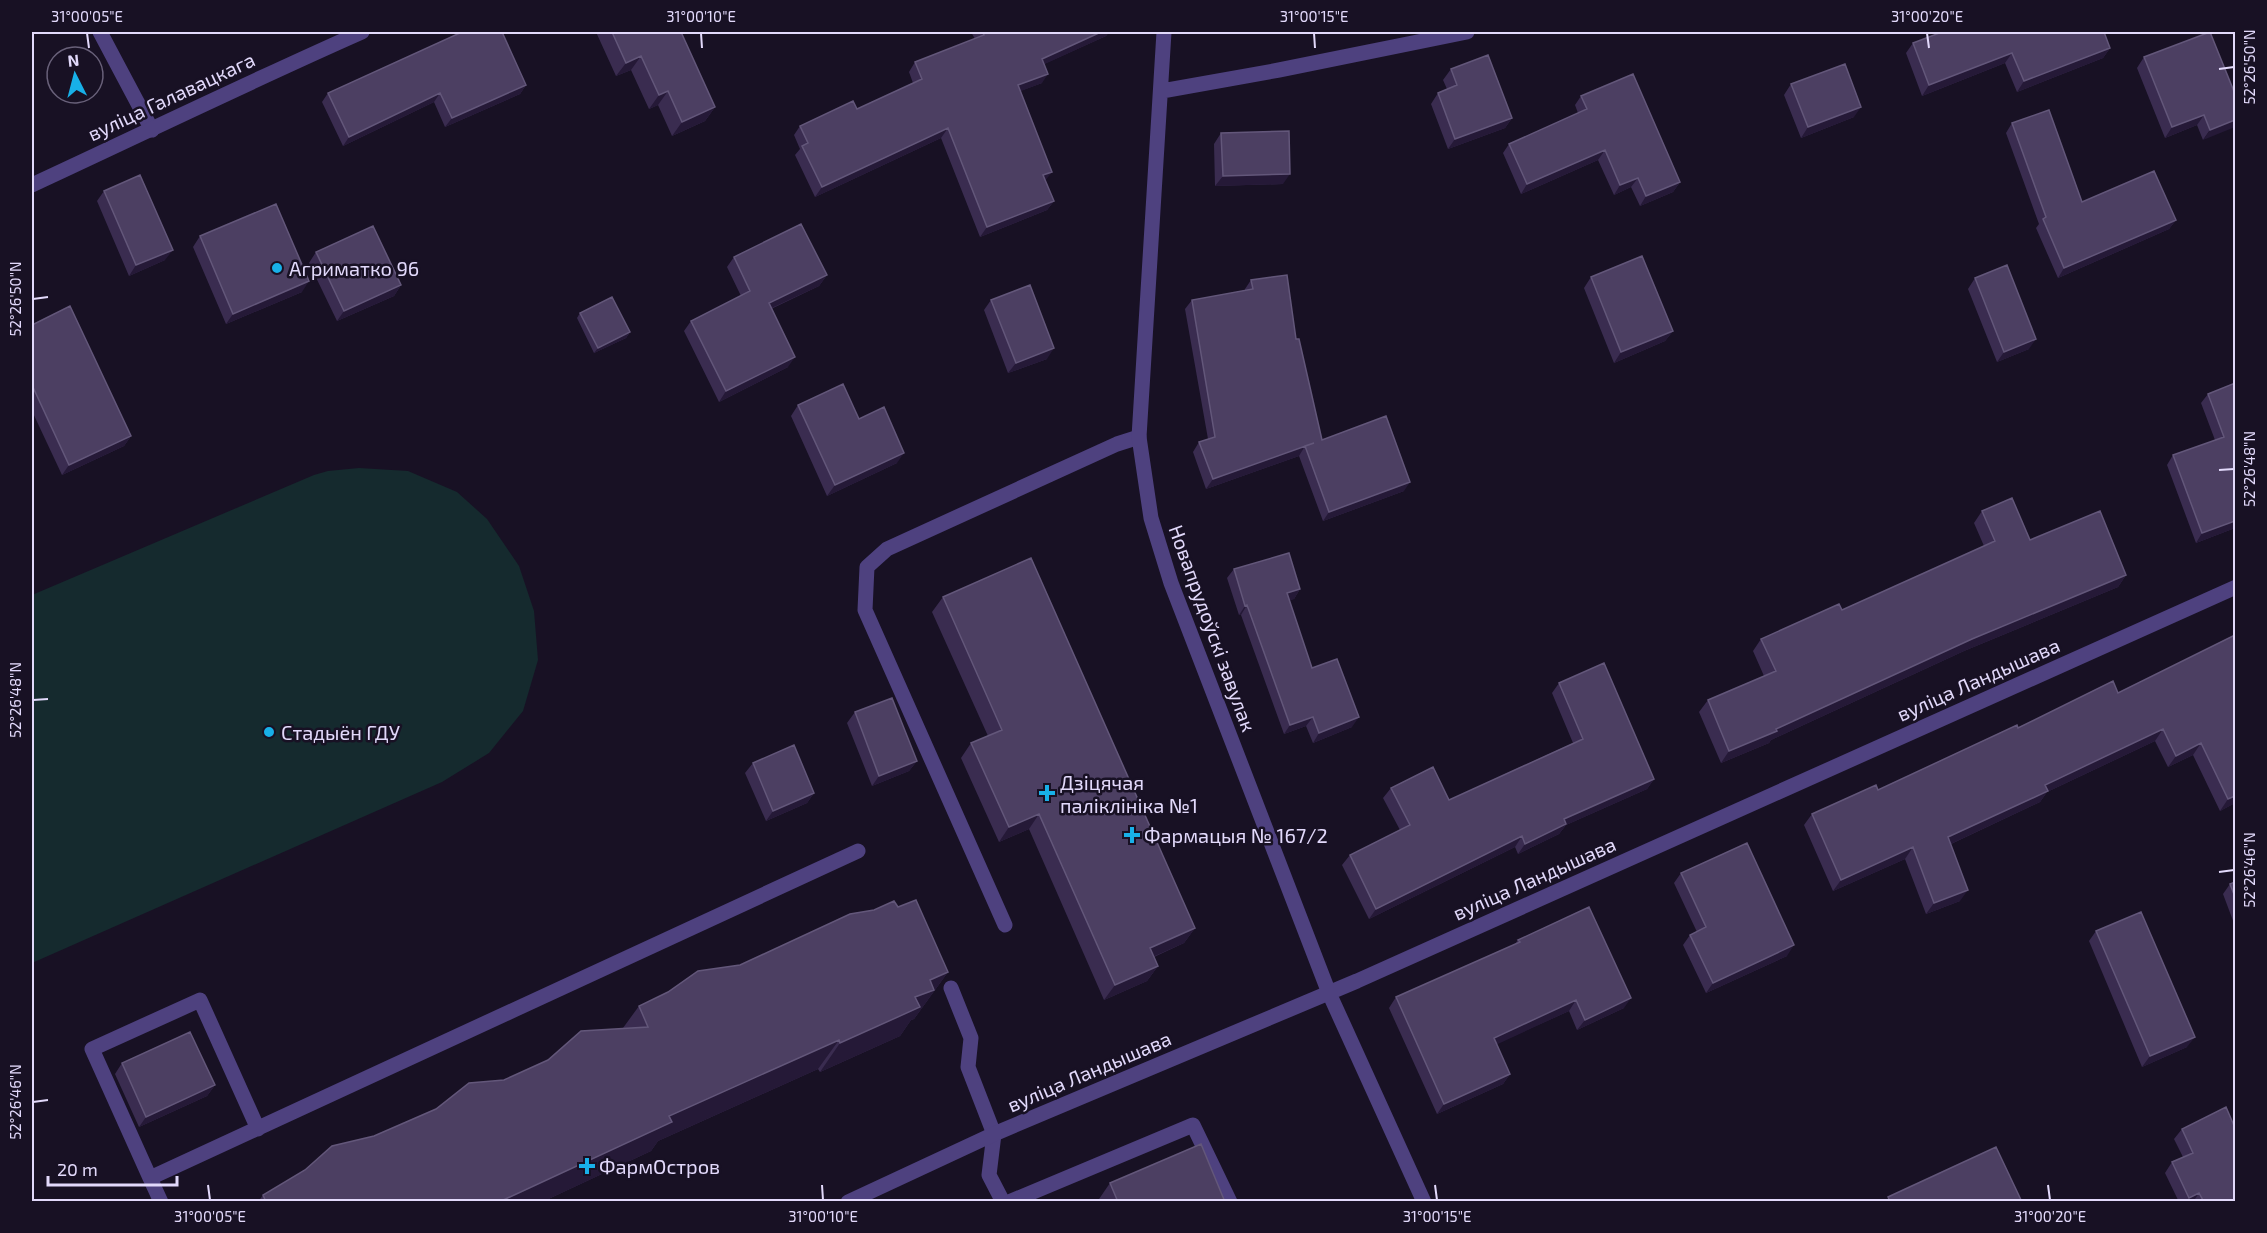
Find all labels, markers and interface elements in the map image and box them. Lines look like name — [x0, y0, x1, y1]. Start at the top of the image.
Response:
text: 31°00'05"E — [51, 7, 123, 25]
text: 31°00'10"E — [666, 7, 736, 25]
text: 31°00'15"E — [1280, 7, 1348, 25]
text: 31°00'20"E — [1891, 7, 1963, 25]
text: 52°26'50"N — [2240, 29, 2258, 105]
north arrow — [45, 45, 105, 105]
street label: вуліца Галавацкага — [83, 47, 259, 146]
text: N — [67, 50, 80, 70]
place label: Агриматко 96 — [289, 256, 419, 280]
text: 52°26'50"N — [6, 261, 24, 337]
marker: Агриматко 96 — [270, 261, 284, 275]
text: 52°26'48"N — [2240, 431, 2258, 507]
street label: Новапрудоўскі завулак — [1163, 521, 1262, 735]
street label: вуліца Ландышава — [1893, 632, 2064, 727]
text: 52°26'48"N — [6, 662, 24, 738]
place label: Стадыён ГДУ — [281, 720, 401, 744]
marker: Стадыён ГДУ — [262, 725, 276, 739]
place label: Дзіцячая паліклініка №1 — [1060, 770, 1198, 817]
marker: Дзіцячая паліклініка №1 — [1038, 784, 1056, 802]
place label: Фармацыя № 167/2 — [1144, 823, 1328, 847]
marker: Фармацыя № 167/2 — [1125, 828, 1139, 842]
street label: вуліца Ландышава — [1449, 831, 1620, 926]
text: 52°26'46"N — [2240, 832, 2258, 908]
street label: вуліца Ландышава — [1003, 1026, 1175, 1117]
text: 52°26'46"N — [6, 1064, 24, 1140]
scale bar — [48, 1149, 177, 1187]
place label: ФармОстров — [599, 1154, 720, 1178]
text: 20 m — [57, 1158, 98, 1180]
marker: ФармОстров — [580, 1159, 594, 1173]
text: 31°00'05"E — [174, 1207, 246, 1225]
text: 31°00'10"E — [788, 1207, 858, 1225]
text: 31°00'15"E — [1403, 1207, 1471, 1225]
text: 31°00'20"E — [2014, 1207, 2086, 1225]

